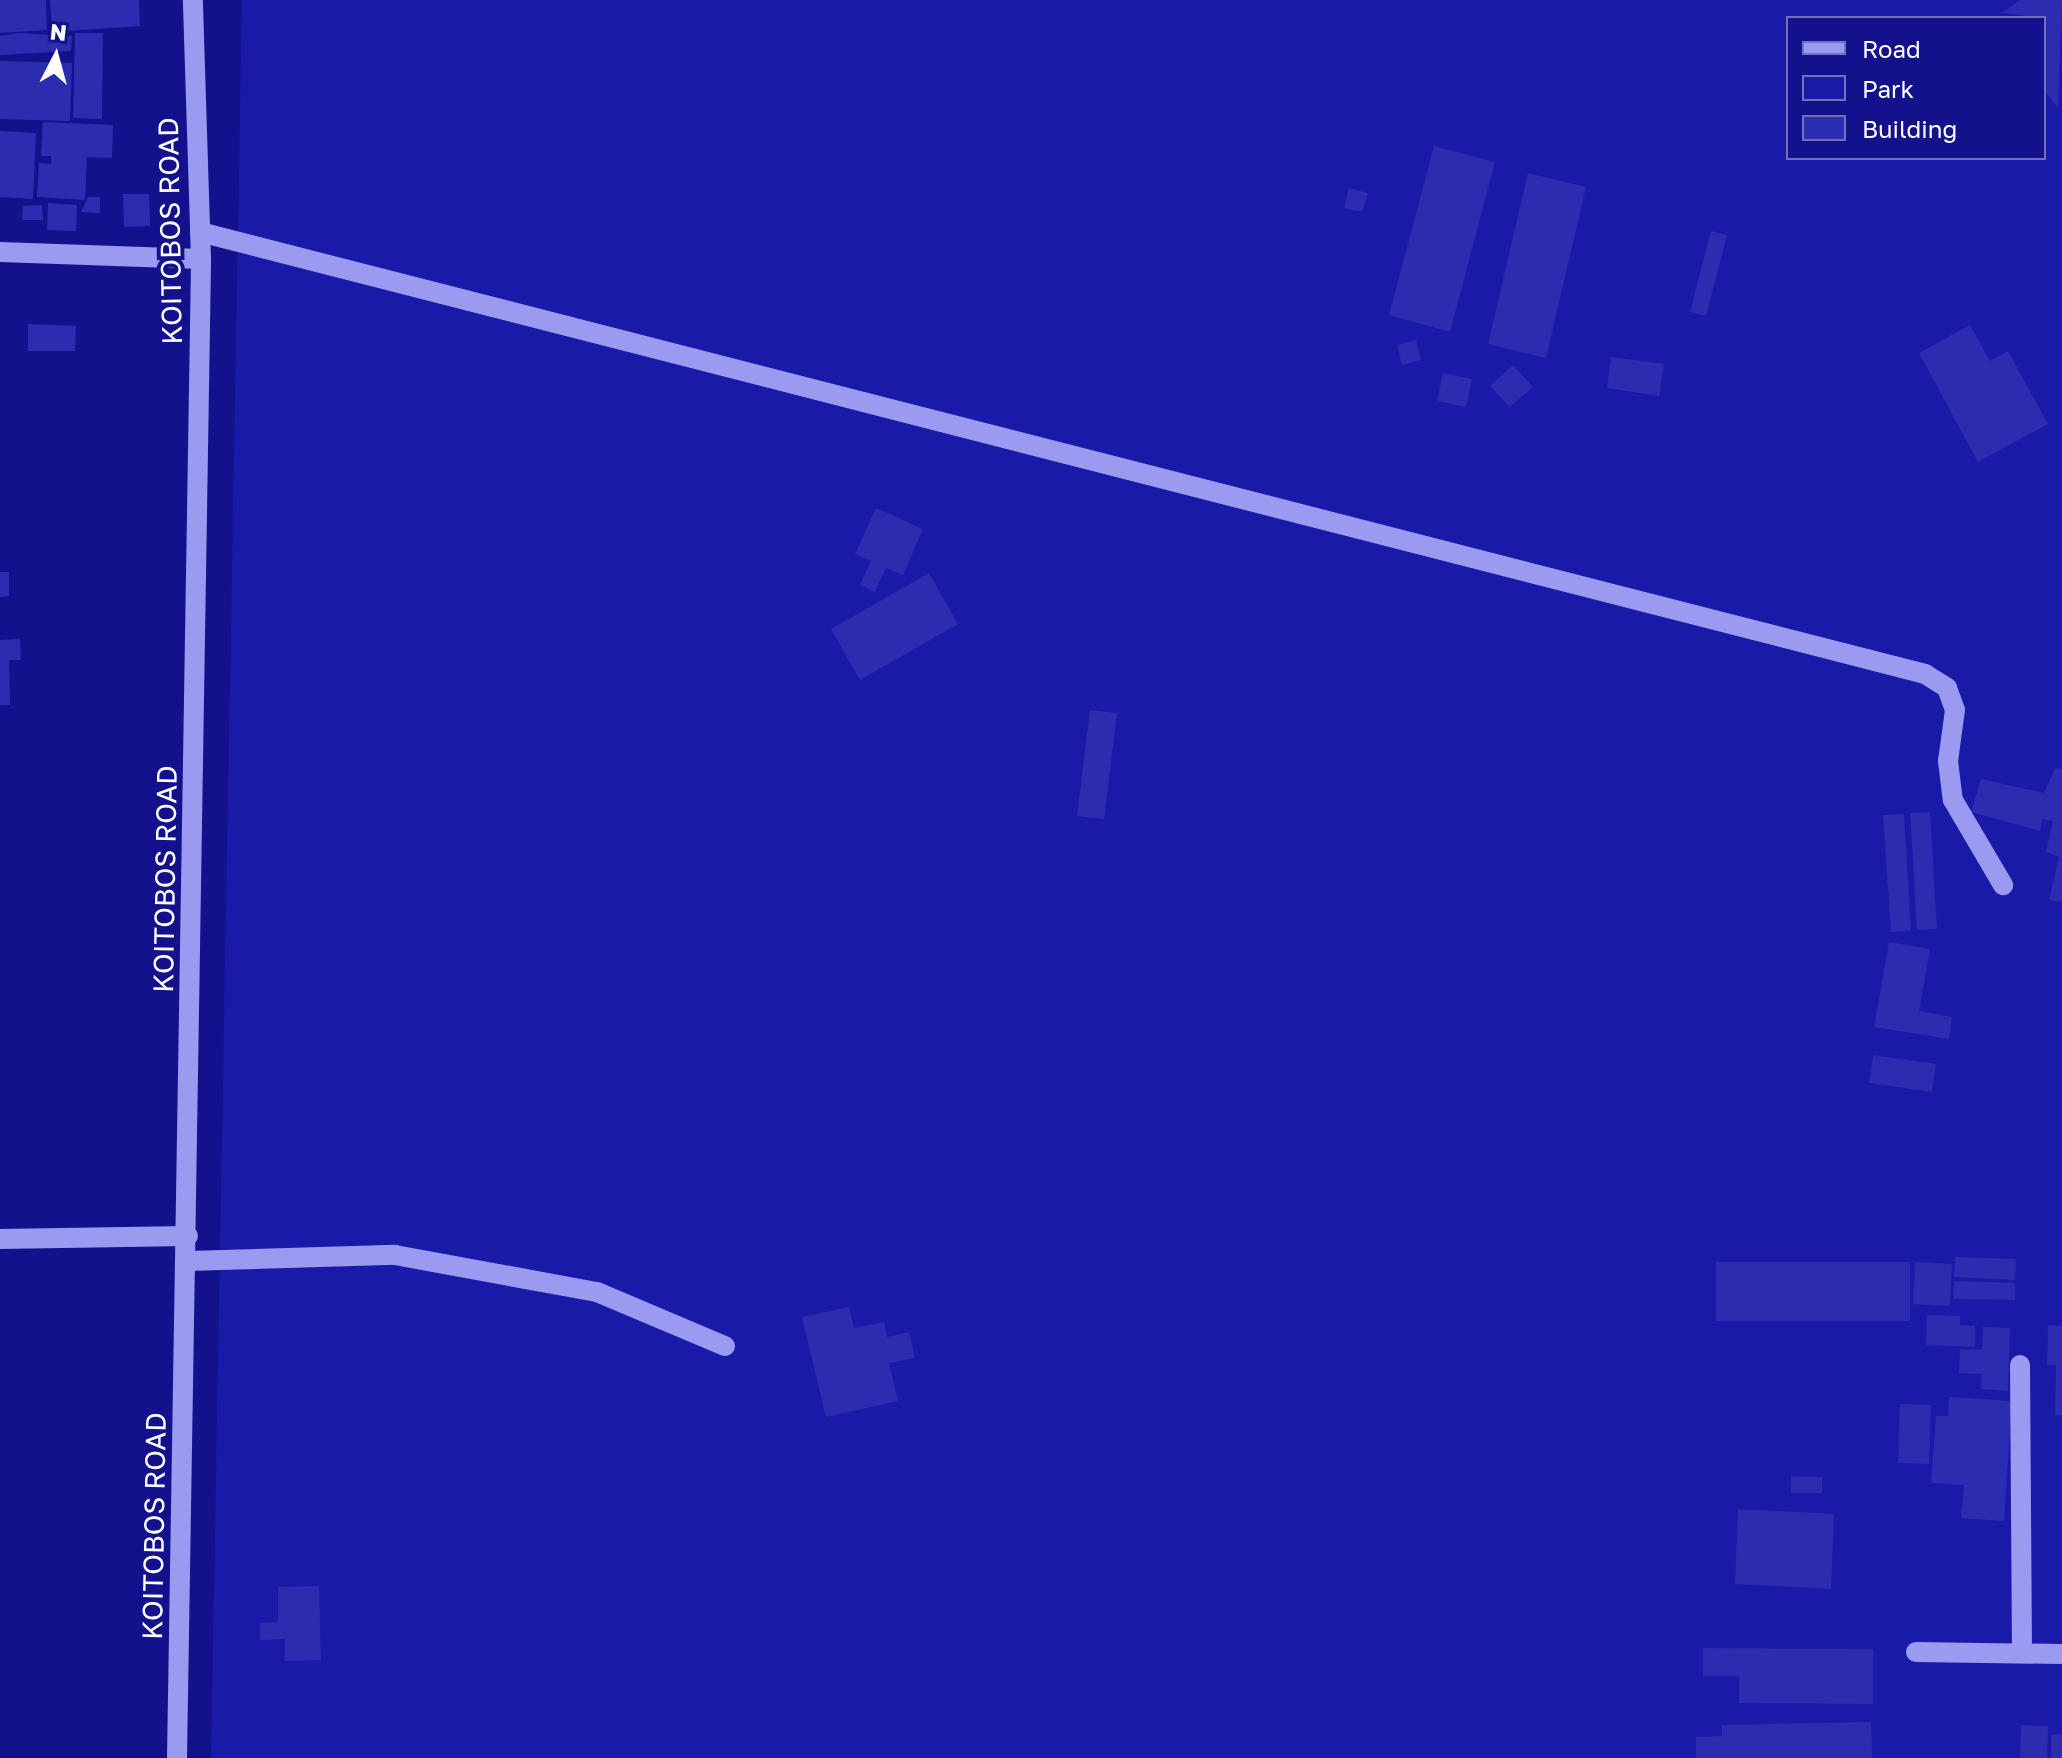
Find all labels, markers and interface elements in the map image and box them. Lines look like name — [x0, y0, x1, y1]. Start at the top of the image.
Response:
north arrow — [16, 16, 96, 96]
legend — [1786, 16, 2046, 160]
text: N — [49, 17, 68, 46]
text: Road — [1862, 34, 1921, 63]
text: Park — [1862, 74, 1914, 103]
text: Building — [1862, 114, 1957, 143]
street label: KOITOBOS ROAD — [151, 117, 189, 345]
street label: KOITOBOS ROAD — [146, 765, 184, 993]
street label: KOITOBOS ROAD — [135, 1412, 173, 1640]

